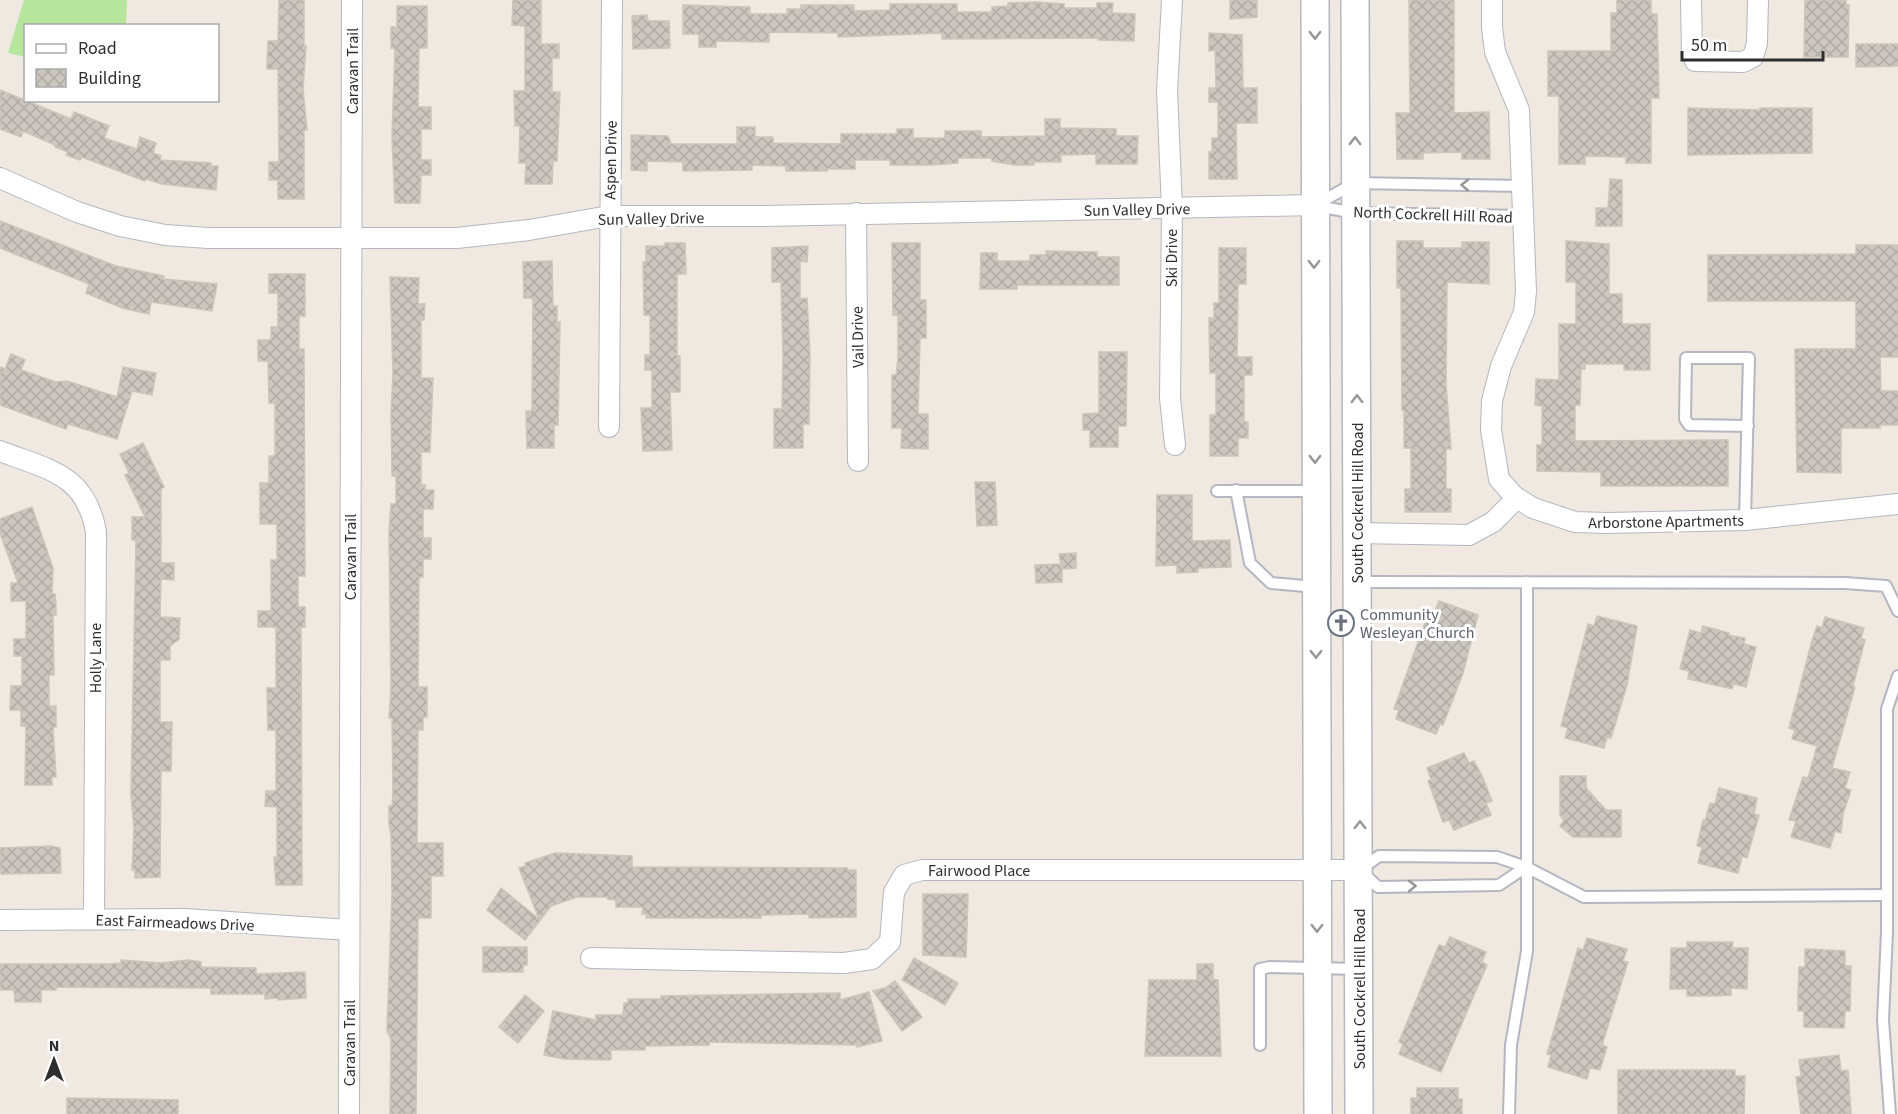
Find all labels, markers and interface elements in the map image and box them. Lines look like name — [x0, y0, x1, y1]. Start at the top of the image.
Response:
legend — [24, 24, 219, 102]
scale bar — [1682, 24, 1823, 62]
street label: Caravan Trail — [342, 28, 364, 114]
one-way arrow — [1309, 30, 1321, 39]
text: 50 m — [1691, 33, 1727, 58]
text: Road — [78, 36, 117, 61]
text: Building — [78, 66, 141, 91]
street label: Aspen Drive — [599, 120, 623, 200]
one-way arrow — [1349, 136, 1361, 145]
one-way arrow — [1460, 179, 1469, 191]
street label: Sun Valley Drive — [1083, 198, 1191, 222]
street label: North Cockrell Hill Road — [1353, 201, 1513, 229]
street label: Sun Valley Drive — [597, 207, 705, 231]
street label: Ski Drive — [1161, 229, 1183, 287]
one-way arrow — [1308, 259, 1320, 268]
street label: Vail Drive — [846, 306, 870, 368]
one-way arrow — [1351, 394, 1363, 403]
street label: South Cockrell Hill Road — [1347, 422, 1369, 584]
one-way arrow — [1309, 454, 1321, 463]
street label: Arborstone Apartments — [1588, 510, 1744, 534]
street label: Caravan Trail — [340, 514, 362, 600]
place label: Community Wesleyan Church — [1360, 604, 1474, 644]
church icon: Community Wesleyan Church — [1326, 608, 1356, 638]
street label: Holly Lane — [85, 623, 107, 693]
one-way arrow — [1310, 649, 1322, 658]
one-way arrow — [1353, 820, 1366, 829]
street label: Fairwood Place — [928, 860, 1030, 882]
one-way arrow — [1408, 880, 1417, 892]
street label: South Cockrell Hill Road — [1349, 908, 1371, 1070]
street label: East Fairmeadows Drive — [95, 909, 255, 937]
one-way arrow — [1311, 924, 1323, 933]
street label: Caravan Trail — [339, 1000, 361, 1086]
north arrow — [24, 1030, 84, 1090]
text: N — [49, 1035, 59, 1057]

